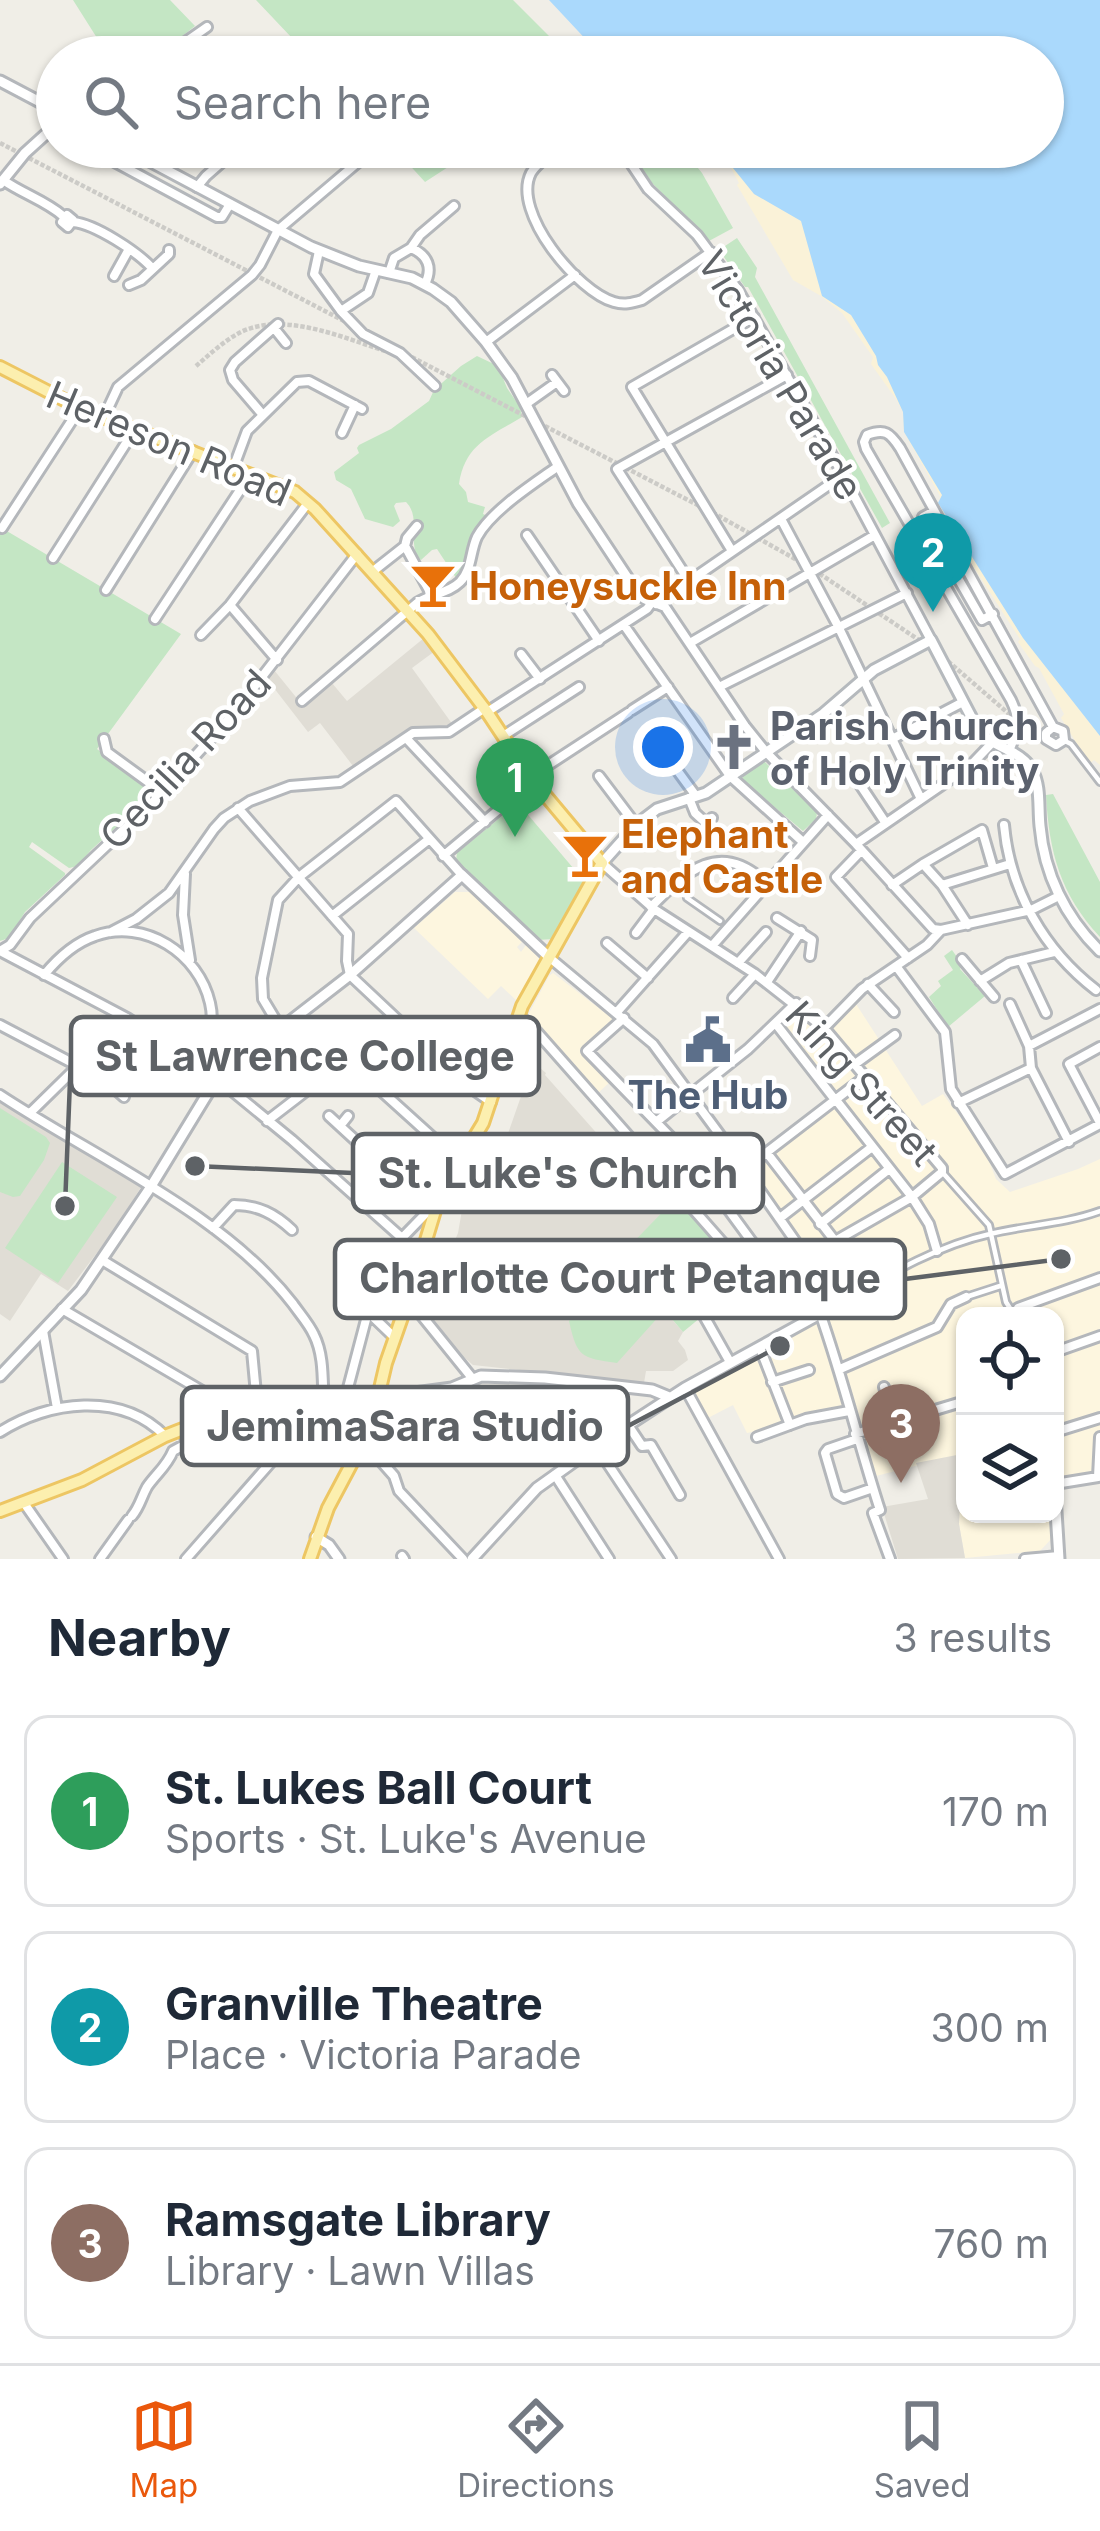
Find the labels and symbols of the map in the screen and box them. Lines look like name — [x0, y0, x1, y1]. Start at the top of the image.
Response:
street label: Victoria Parade — [688, 242, 874, 508]
street label: Hereson Road — [40, 370, 298, 516]
pin: 2 — [894, 513, 972, 612]
bar icon: Honeysuckle Inn — [408, 560, 458, 610]
place label: Honeysuckle Inn — [469, 562, 787, 609]
street label: Cecilia Road — [90, 659, 280, 859]
place label: Parish Church of Holy Trinity — [770, 702, 1039, 794]
your location — [633, 717, 693, 777]
church icon: Parish Church of Holy Trinity — [709, 722, 759, 772]
pin: 1 — [476, 738, 554, 837]
place label: Elephant and Castle — [621, 810, 823, 902]
bar icon: Elephant and Castle — [560, 830, 610, 880]
street label: King Street — [776, 991, 948, 1175]
public building icon: The Hub — [683, 1015, 733, 1065]
callout: St Lawrence College — [71, 1017, 539, 1095]
text: St Lawrence College — [95, 1030, 515, 1081]
place label: The Hub — [628, 1071, 788, 1118]
callout: St. Luke's Church — [353, 1134, 763, 1212]
text: St. Luke's Church — [378, 1147, 738, 1198]
callout: Charlotte Court Petanque — [335, 1240, 905, 1318]
text: Charlotte Court Petanque — [359, 1252, 881, 1303]
pin: 3 — [862, 1384, 940, 1483]
callout: JemimaSara Studio — [182, 1387, 628, 1465]
text: JemimaSara Studio — [206, 1400, 604, 1451]

